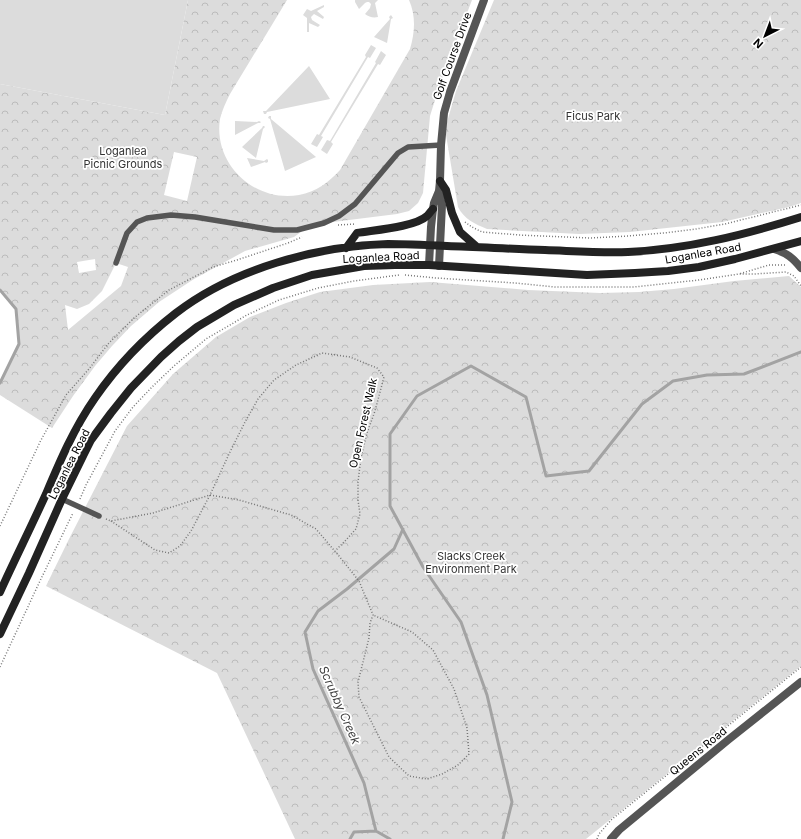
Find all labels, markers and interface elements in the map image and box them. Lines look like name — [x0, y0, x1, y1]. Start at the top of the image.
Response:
street label: Golf Course Drive — [430, 10, 474, 102]
north arrow — [745, 16, 785, 56]
text: N — [751, 35, 766, 51]
park label: Ficus Park — [566, 109, 620, 123]
park label: Loganlea Picnic Grounds — [84, 144, 163, 171]
street label: Loganlea Road — [664, 239, 742, 267]
street label: Loganlea Road — [342, 248, 420, 266]
street label: Open Forest Walk — [346, 377, 380, 469]
street label: Loganlea Road — [45, 426, 93, 502]
park label: Slacks Creek Environment Park — [425, 549, 517, 576]
water label: Scrubby Creek — [316, 663, 364, 747]
street label: Queens Road — [667, 724, 729, 778]

